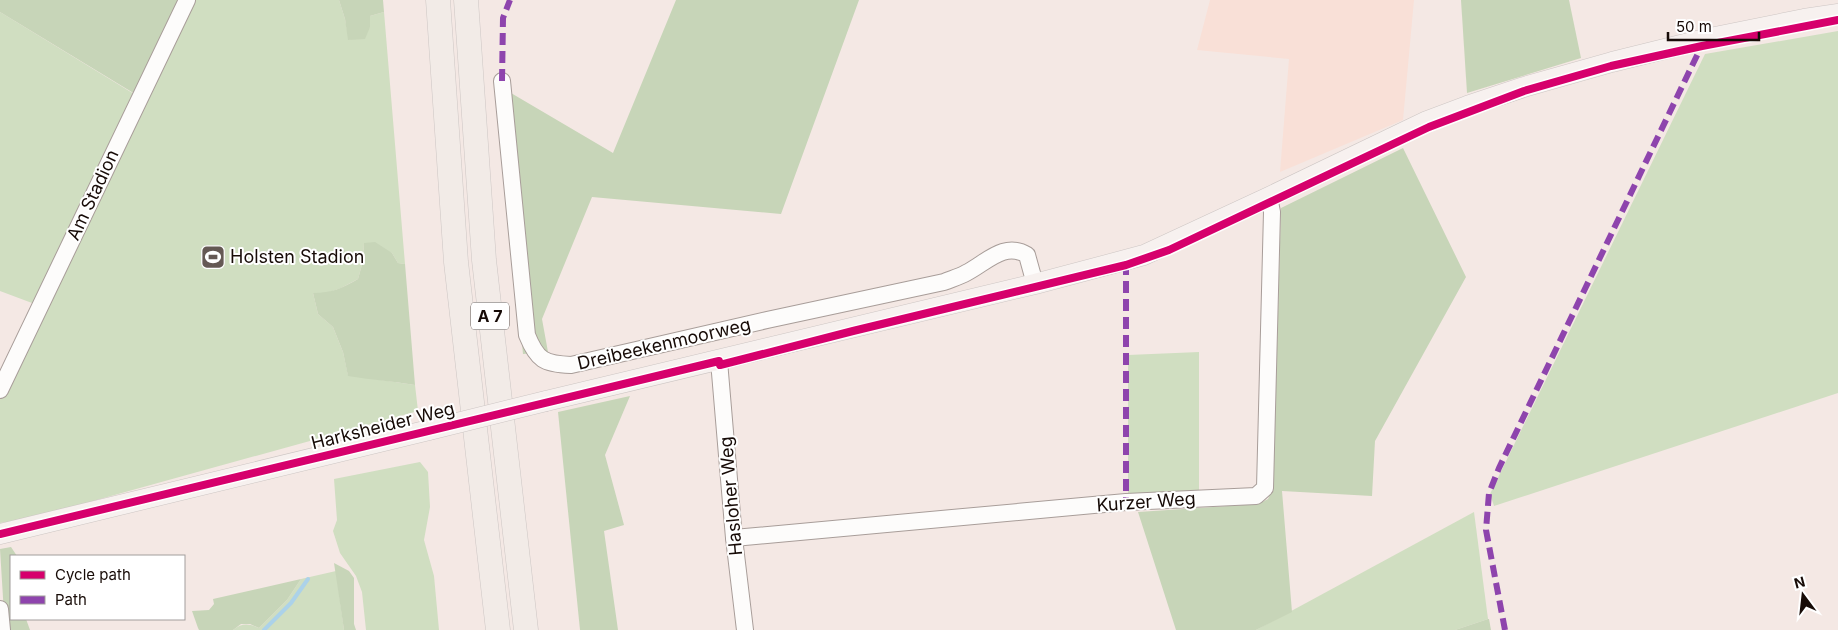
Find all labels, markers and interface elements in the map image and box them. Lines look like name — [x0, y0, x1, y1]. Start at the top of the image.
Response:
scale bar — [1668, 10, 1759, 42]
text: 50 m — [1676, 17, 1712, 36]
street label: Am Stadion — [62, 146, 123, 244]
sports icon: Holsten Stadion — [200, 244, 226, 270]
place label: Holsten Stadion — [230, 246, 364, 267]
road number: A 7 — [471, 302, 509, 330]
street label: Dreibeekenmoorweg — [575, 313, 753, 374]
street label: Harksheider Weg — [309, 398, 457, 454]
street label: Hasloher Weg — [715, 436, 746, 556]
street label: Kurzer Weg — [1096, 488, 1196, 515]
legend — [10, 555, 185, 620]
text: Cycle path — [55, 565, 131, 584]
north arrow — [1778, 570, 1828, 620]
text: N — [1792, 572, 1807, 592]
text: Path — [55, 590, 87, 609]

